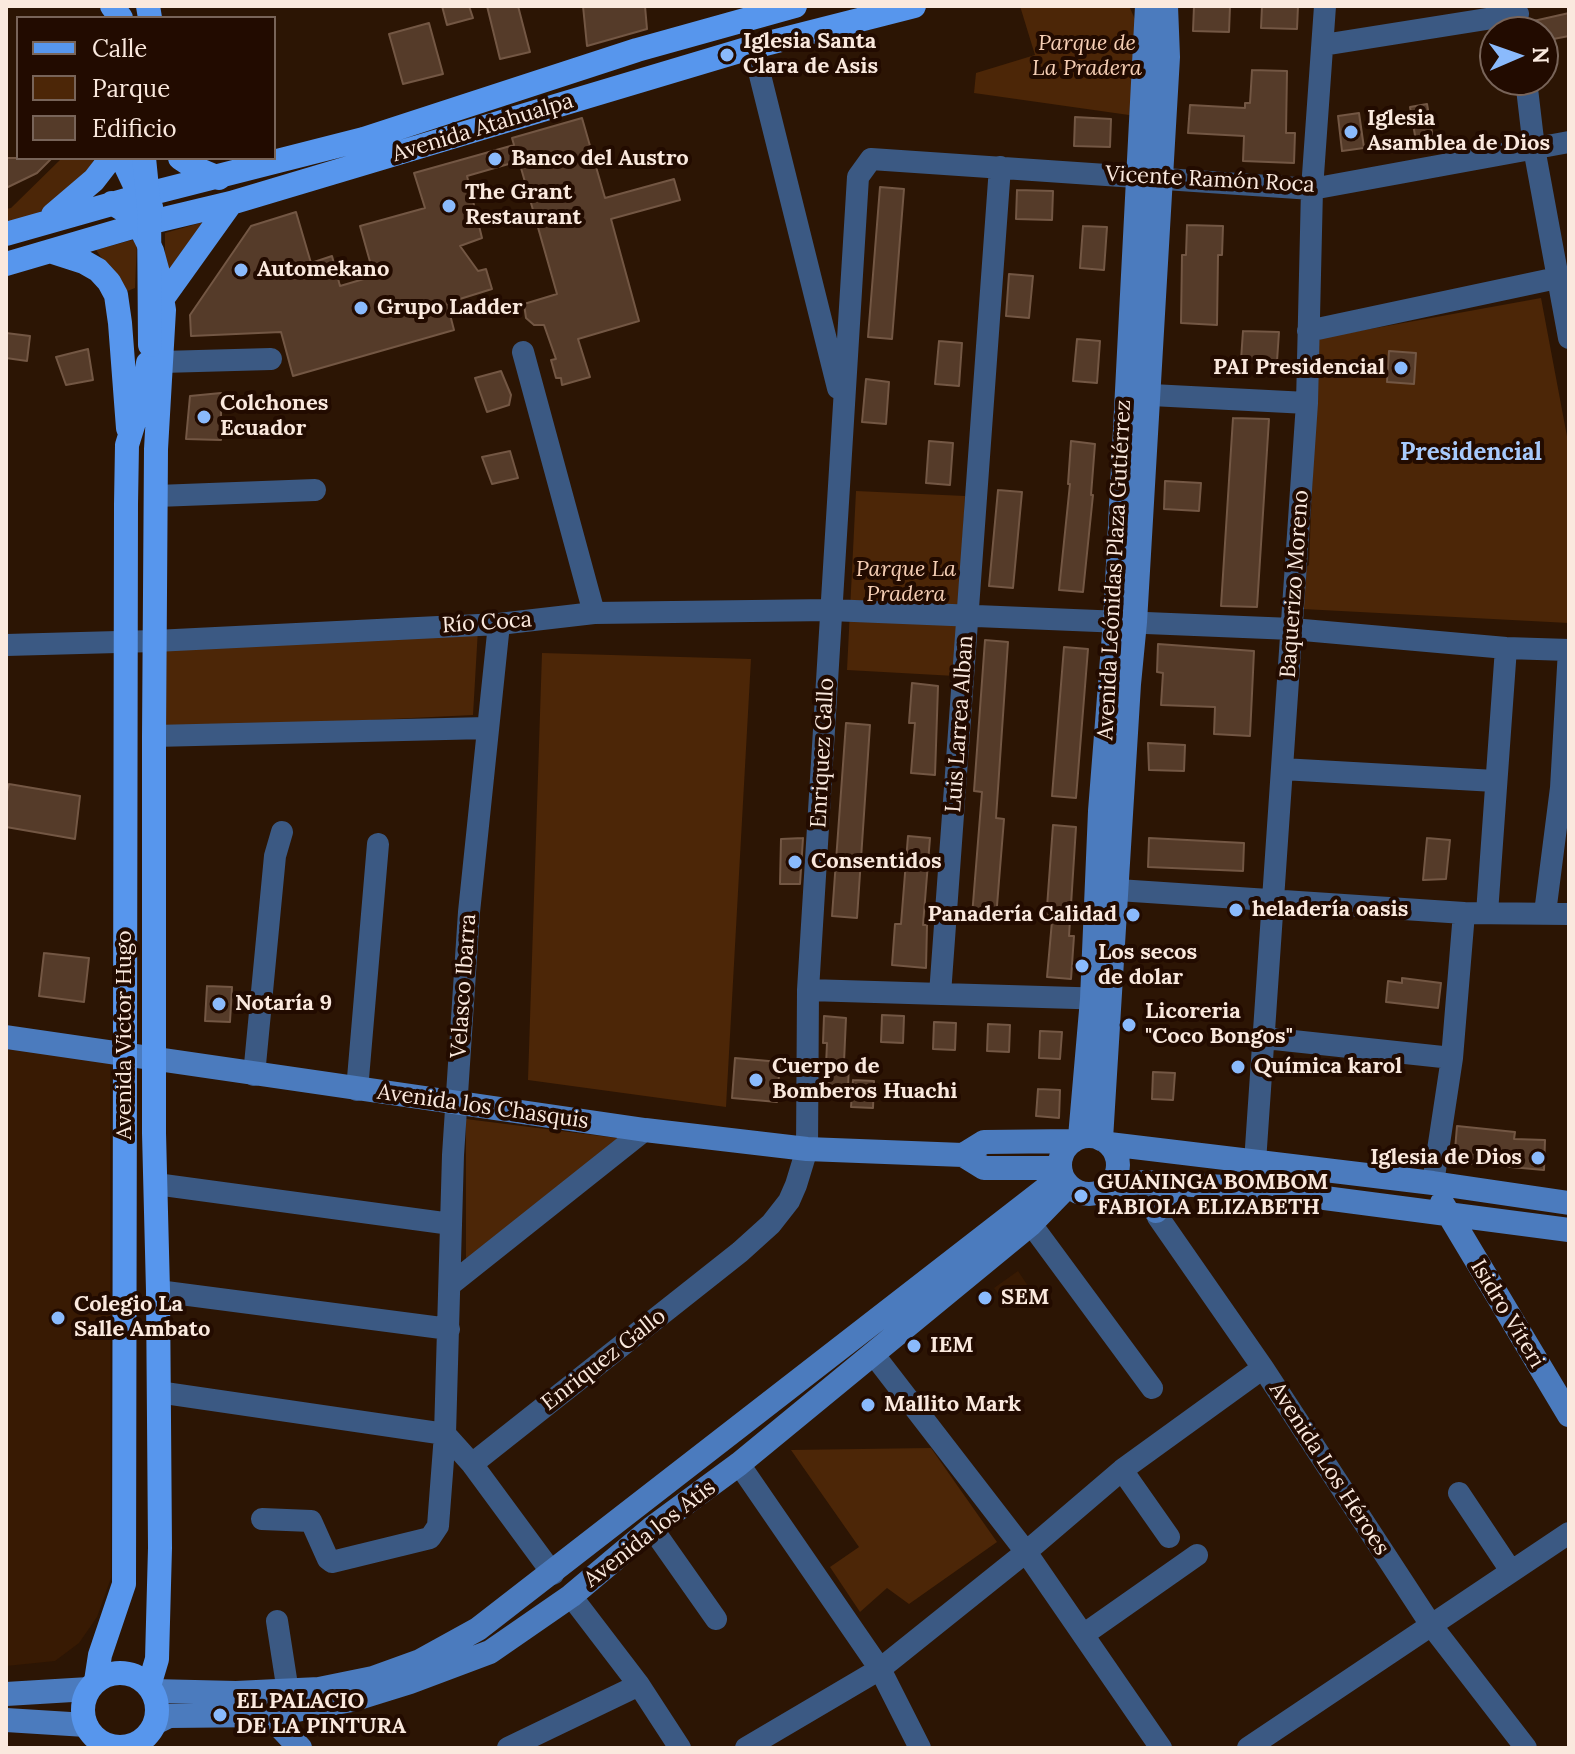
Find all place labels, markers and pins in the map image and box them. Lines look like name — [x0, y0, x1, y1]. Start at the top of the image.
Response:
place label: Iglesia Santa Clara de Asis — [743, 29, 878, 80]
marker: Iglesia Santa Clara de Asis — [718, 46, 736, 64]
place label: Iglesia Asamblea de Dios — [1367, 106, 1550, 158]
marker: Iglesia Asamblea de Dios — [1342, 123, 1360, 141]
place label: Banco del Austro — [511, 146, 689, 172]
marker: Banco del Austro — [486, 150, 504, 168]
place label: The Grant Restaurant — [465, 180, 581, 232]
marker: The Grant Restaurant — [440, 197, 458, 215]
place label: Automekano — [257, 257, 389, 283]
marker: Automekano — [232, 261, 250, 279]
place label: Grupo Ladder — [377, 295, 523, 321]
marker: Grupo Ladder — [352, 299, 370, 317]
place label: PAI Presidencial — [1213, 355, 1385, 381]
marker: PAI Presidencial — [1392, 359, 1410, 377]
place label: Colchones Ecuador — [220, 391, 328, 442]
marker: Colchones Ecuador — [195, 408, 213, 426]
place label: Consentidos — [811, 849, 942, 875]
marker: Consentidos — [786, 853, 804, 871]
place label: heladería oasis — [1252, 897, 1408, 923]
marker: heladería oasis — [1227, 901, 1245, 919]
place label: Panadería Calidad — [928, 902, 1117, 928]
marker: Panadería Calidad — [1124, 906, 1142, 924]
place label: Los secos de dolar — [1098, 940, 1197, 992]
marker: Los secos de dolar — [1073, 957, 1091, 975]
place label: Notaría 9 — [235, 991, 332, 1017]
marker: Notaría 9 — [210, 995, 228, 1013]
place label: Licoreria "Coco Bongos" — [1145, 999, 1293, 1050]
marker: Licoreria "Coco Bongos" — [1120, 1016, 1138, 1034]
place label: Cuerpo de Bomberos Huachi — [772, 1054, 958, 1106]
place label: Química karol — [1254, 1054, 1402, 1080]
marker: Química karol — [1229, 1058, 1247, 1076]
marker: Cuerpo de Bomberos Huachi — [747, 1071, 765, 1089]
place label: Iglesia de Dios — [1370, 1145, 1522, 1171]
marker: Iglesia de Dios — [1529, 1149, 1547, 1167]
place label: GUANINGA BOMBOM FABIOLA ELIZABETH — [1097, 1170, 1328, 1222]
marker: GUANINGA BOMBOM FABIOLA ELIZABETH — [1072, 1187, 1090, 1205]
place label: SEM — [1001, 1285, 1049, 1311]
marker: SEM — [976, 1289, 994, 1307]
place label: Colegio La Salle Ambato — [74, 1292, 210, 1344]
marker: Colegio La Salle Ambato — [49, 1309, 67, 1327]
place label: IEM — [930, 1333, 974, 1359]
marker: IEM — [905, 1337, 923, 1355]
place label: Mallito Mark — [884, 1392, 1021, 1418]
marker: Mallito Mark — [859, 1396, 877, 1414]
place label: EL PALACIO DE LA PINTURA — [236, 1689, 406, 1740]
marker: EL PALACIO DE LA PINTURA — [211, 1706, 229, 1724]

